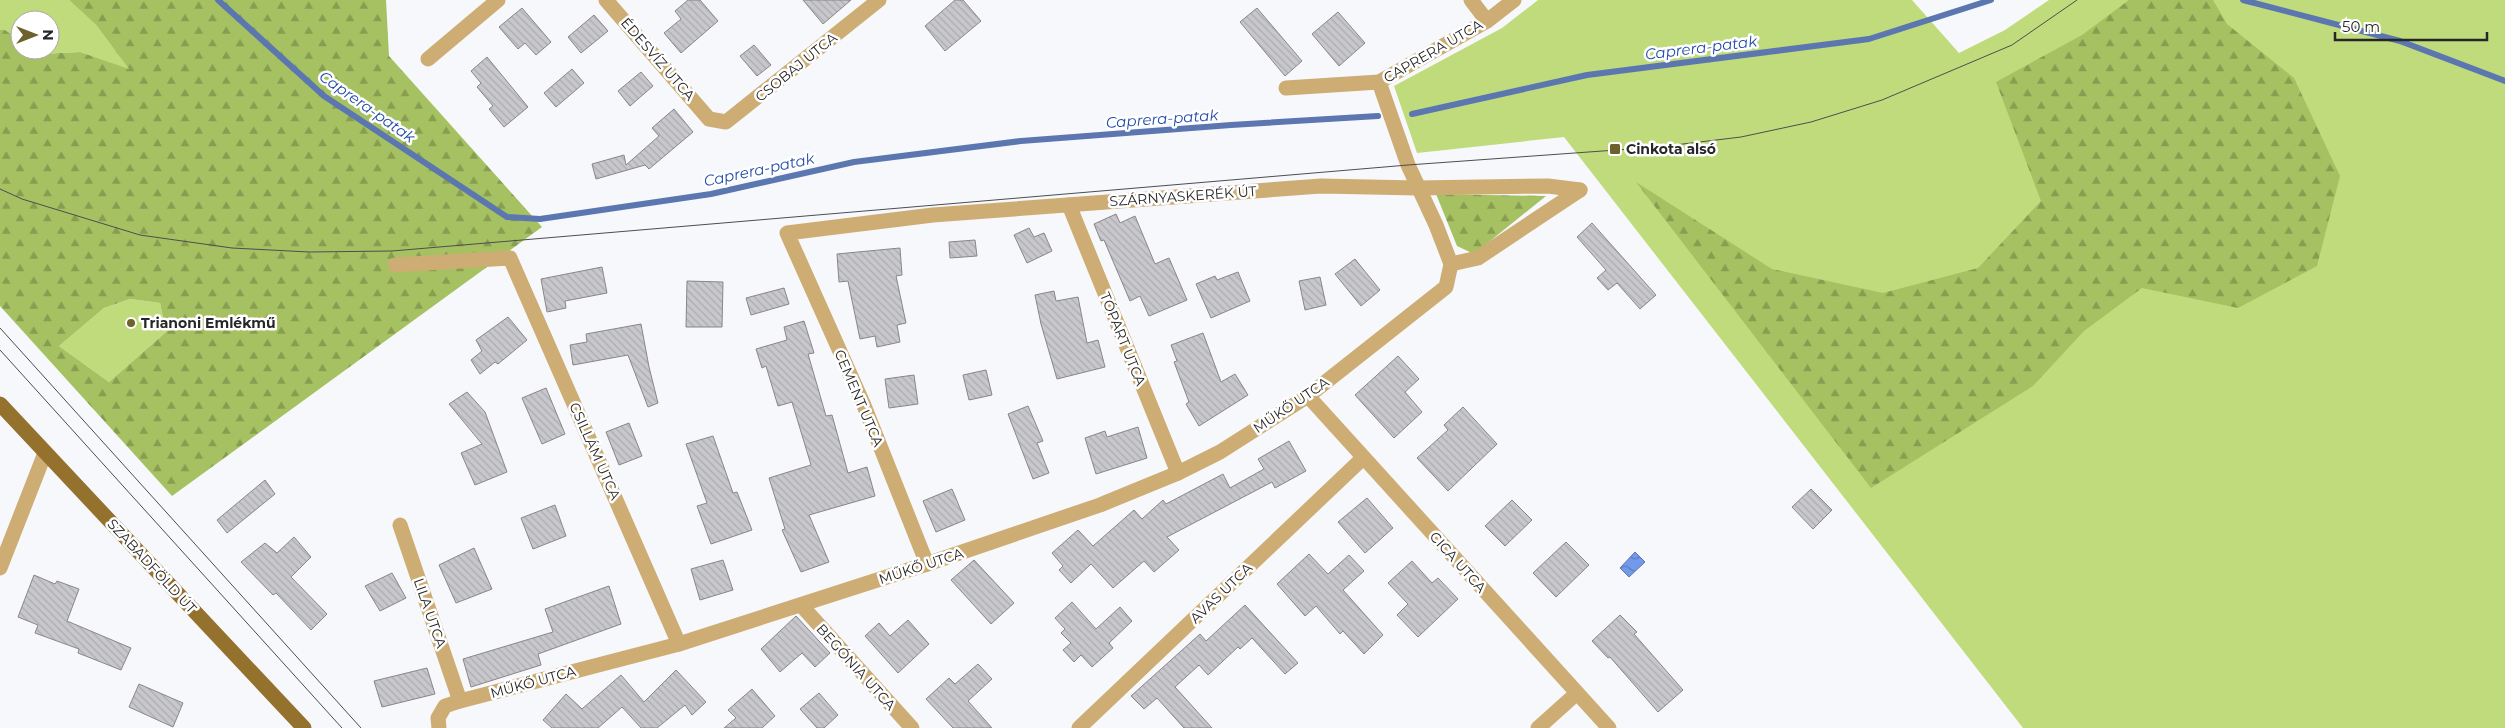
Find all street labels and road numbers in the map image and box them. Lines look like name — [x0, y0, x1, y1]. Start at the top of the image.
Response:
street label: ÉDESVÍZ UTCA — [617, 14, 700, 105]
street label: CAPRERA UTCA — [1380, 15, 1487, 87]
street label: CSOBAJ UTCA — [751, 28, 841, 106]
street label: SZÁRNYASKERÉK ÚT — [1109, 182, 1257, 210]
street label: TÓPART UTCA — [1096, 290, 1150, 389]
street label: CEMENT UTCA — [830, 347, 888, 450]
street label: MŰKŐ UTCA — [1250, 372, 1333, 437]
street label: CSILLÁM UTCA — [565, 399, 625, 503]
street label: SZABADFÖLD ÚT — [104, 515, 200, 617]
street label: CICA UTCA — [1426, 528, 1491, 597]
street label: MŰKŐ UTCA — [876, 544, 966, 588]
street label: AVAS UTCA — [1186, 558, 1257, 627]
street label: LILA UTCA — [410, 576, 451, 651]
street label: BEGÓNIA UTCA — [812, 620, 900, 715]
street label: MŰKŐ UTCA — [488, 662, 579, 702]

